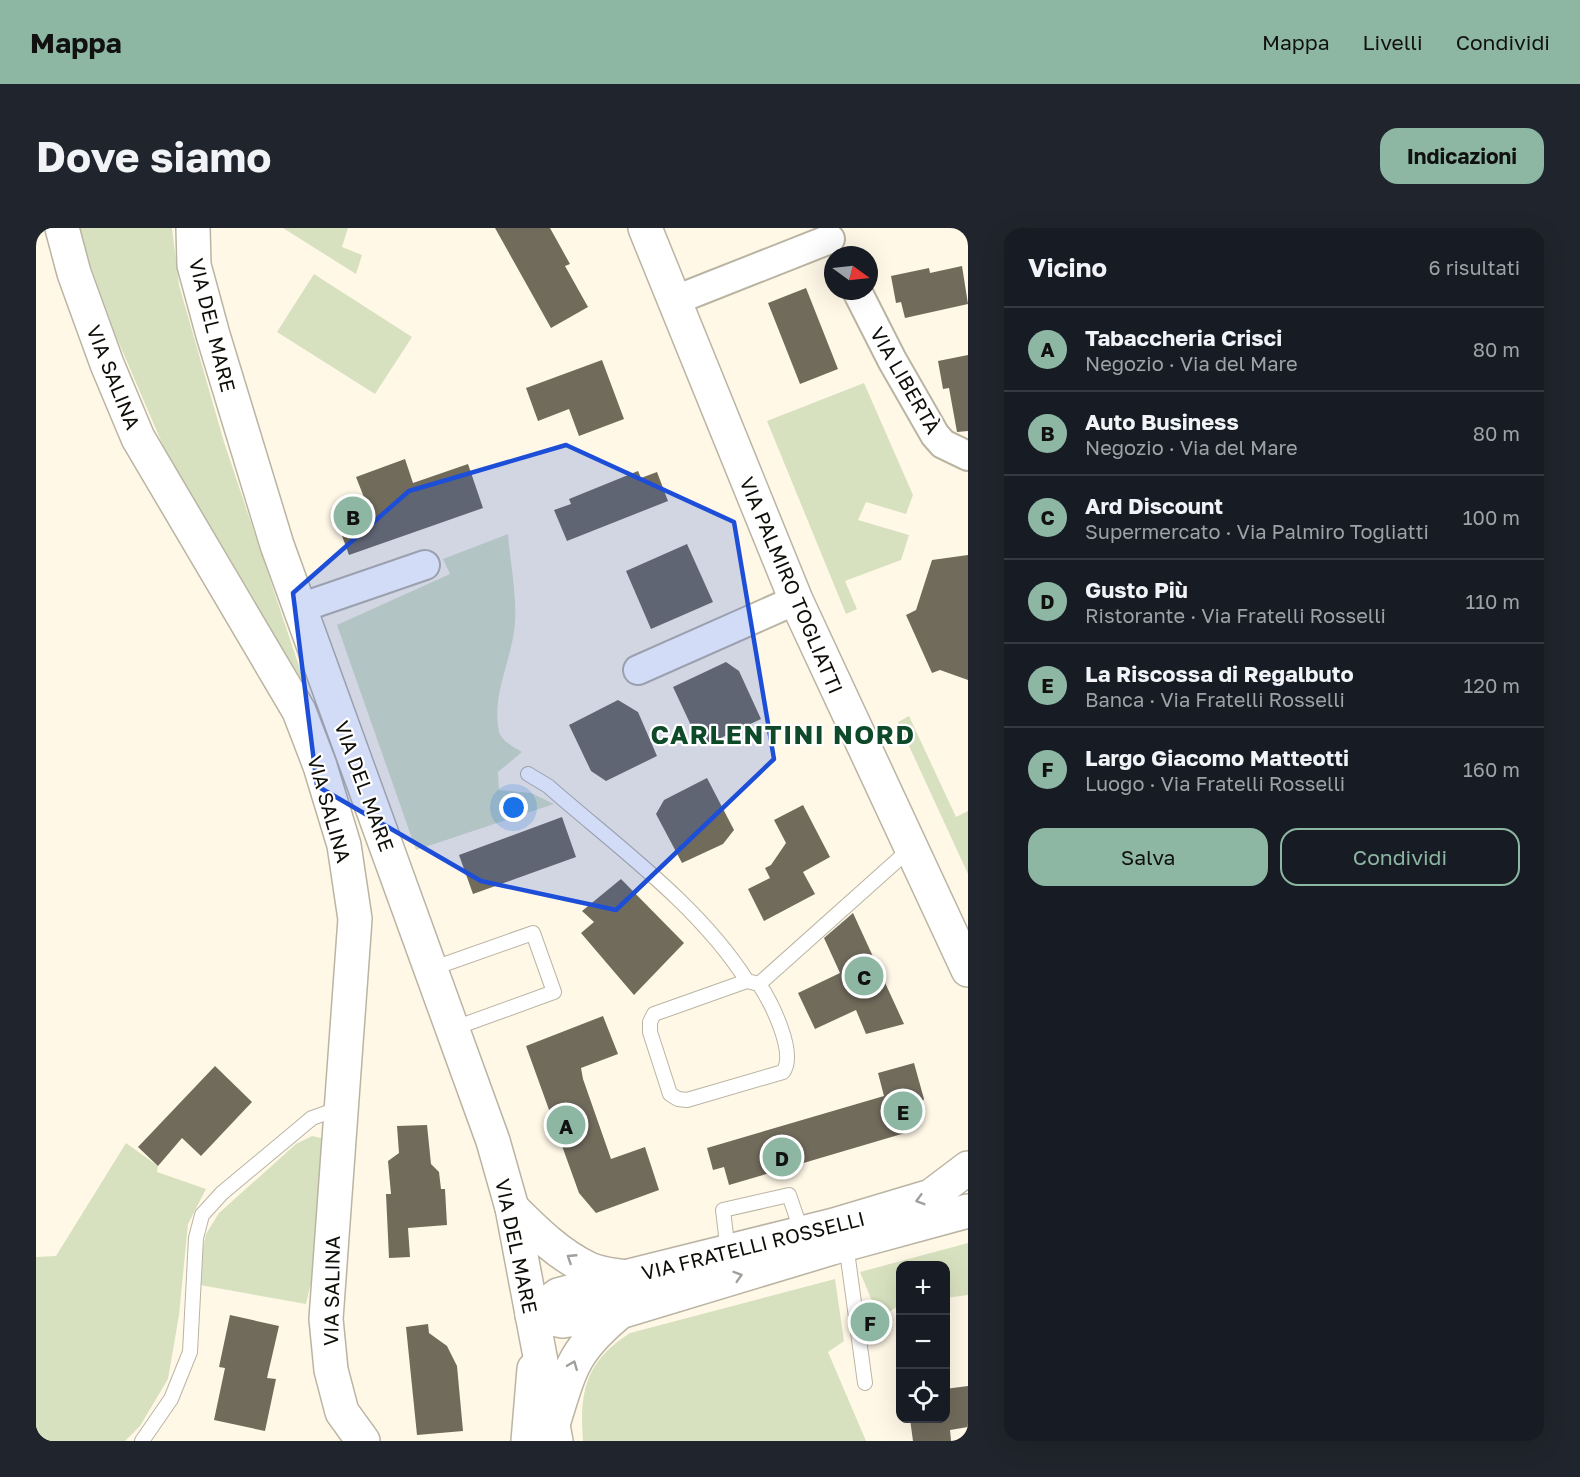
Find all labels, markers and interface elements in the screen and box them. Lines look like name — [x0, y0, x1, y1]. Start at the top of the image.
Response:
text: Mappa — [30, 26, 122, 59]
text: Mappa — [1262, 29, 1330, 55]
text: Livelli — [1363, 29, 1423, 55]
text: Condividi — [1456, 29, 1550, 55]
button: Indicazioni — [1380, 128, 1544, 184]
text: Dove siamo — [36, 131, 271, 181]
north arrow — [824, 246, 878, 300]
text: Vicino — [1028, 252, 1107, 283]
text: 6 risultati — [1429, 255, 1520, 279]
street label: VIA DEL MARE — [185, 256, 241, 394]
street label: VIA SALINA — [82, 321, 146, 433]
street label: VIA LIBERTÀ — [866, 322, 946, 438]
text: Tabaccheria Crisci — [1085, 324, 1282, 351]
text: A — [1040, 337, 1055, 361]
text: 80 m — [1473, 337, 1520, 361]
text: Negozio · Via del Mare — [1085, 351, 1298, 375]
text: Auto Business — [1085, 408, 1239, 435]
text: B — [1040, 421, 1055, 445]
text: 80 m — [1473, 421, 1520, 445]
text: Negozio · Via del Mare — [1085, 435, 1298, 459]
street label: VIA PALMIRO TOGLIATTI — [735, 473, 849, 697]
text: Ard Discount — [1085, 492, 1223, 519]
pin: B — [334, 494, 372, 538]
text: C — [1040, 505, 1055, 529]
text: 100 m — [1463, 505, 1520, 529]
text: Supermercato · Via Palmiro Togliatti — [1085, 519, 1429, 543]
text: Gusto Più — [1085, 576, 1188, 603]
text: D — [1040, 589, 1055, 613]
text: 110 m — [1466, 589, 1520, 613]
text: Ristorante · Via Fratelli Rosselli — [1085, 603, 1386, 627]
text: La Riscossa di Regalbuto — [1085, 660, 1354, 687]
text: E — [1041, 673, 1054, 697]
text: 120 m — [1464, 673, 1520, 697]
text: Banca · Via Fratelli Rosselli — [1085, 687, 1345, 711]
street label: VIA DEL MARE — [330, 717, 400, 855]
district label: CARLENTINI NORD — [650, 719, 916, 750]
text: Largo Giacomo Matteotti — [1085, 744, 1349, 771]
street label: VIA SALINA — [303, 753, 357, 865]
text: F — [1042, 757, 1053, 781]
text: 160 m — [1463, 757, 1520, 781]
text: Luogo · Via Fratelli Rosselli — [1085, 771, 1345, 795]
your location — [499, 793, 528, 822]
button: Salva — [1028, 828, 1268, 886]
button: Condividi — [1280, 828, 1520, 886]
pin: C — [844, 954, 884, 999]
pin: E — [884, 1088, 922, 1134]
pin: A — [546, 1102, 586, 1148]
pin: D — [762, 1134, 802, 1180]
street label: VIA DEL MARE — [491, 1176, 543, 1316]
one-way arrow — [915, 1193, 926, 1205]
street label: VIA FRATELLI ROSSELLI — [639, 1206, 867, 1284]
street label: VIA SALINA — [318, 1236, 344, 1346]
one-way arrow — [567, 1253, 577, 1265]
map controls — [896, 1261, 950, 1423]
button: + — [896, 1261, 950, 1315]
one-way arrow — [732, 1271, 743, 1284]
pin: F — [850, 1300, 890, 1344]
button: − — [896, 1315, 950, 1369]
one-way arrow — [566, 1360, 578, 1371]
button: locate — [896, 1369, 950, 1423]

